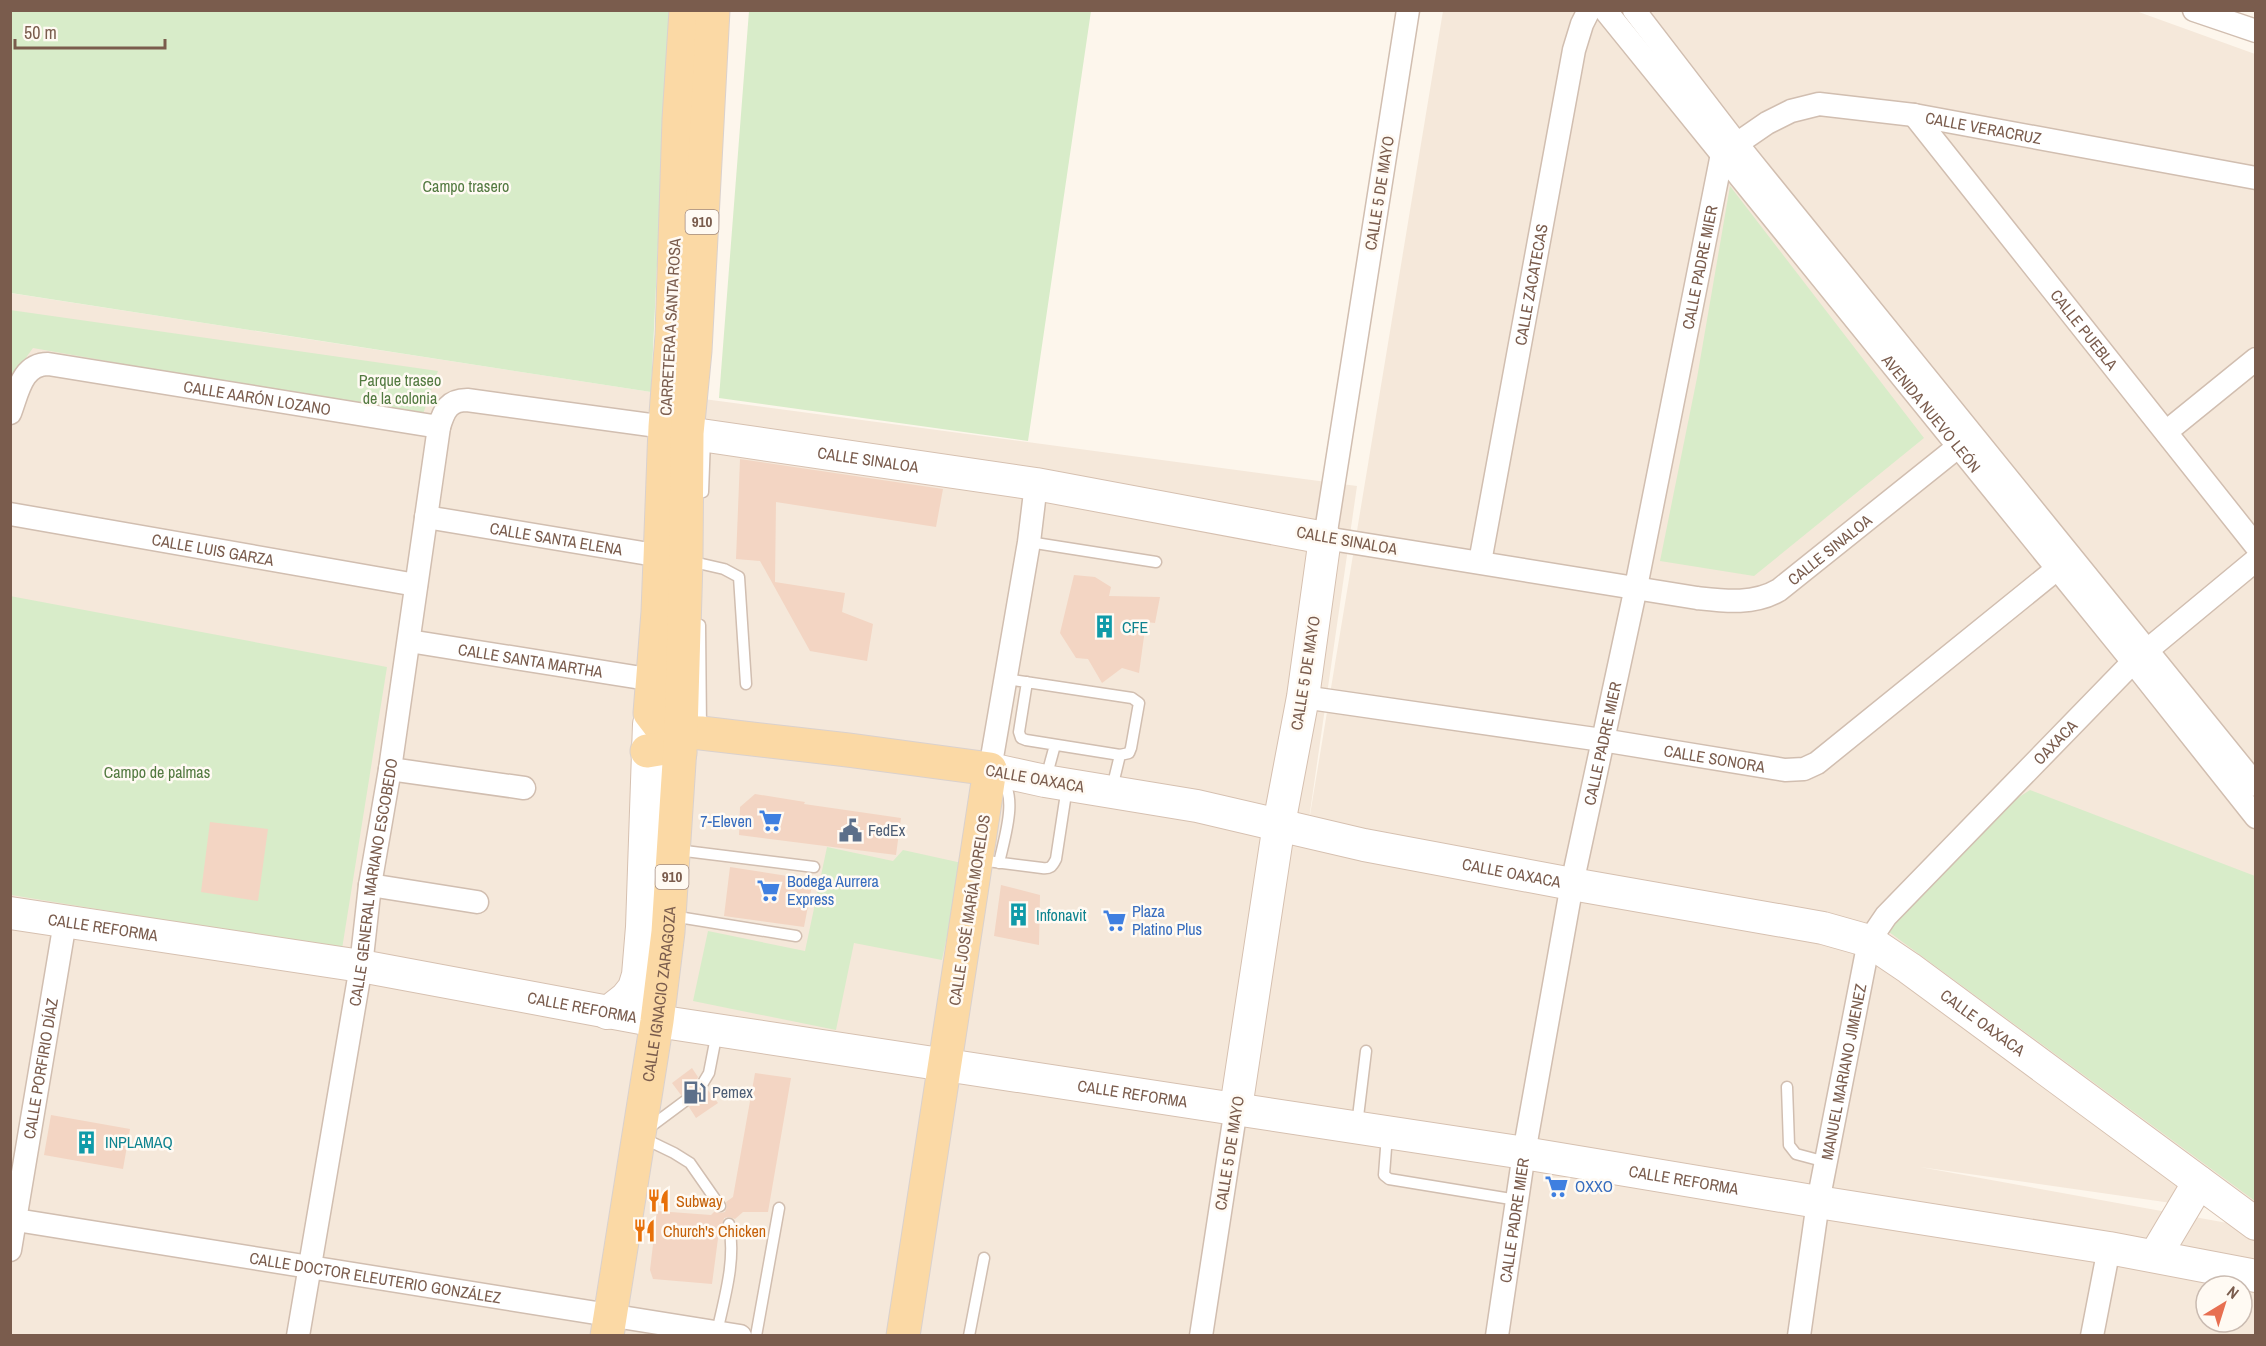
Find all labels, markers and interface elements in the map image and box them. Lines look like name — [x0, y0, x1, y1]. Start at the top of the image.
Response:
scale bar — [15, 12, 165, 50]
text: 50 m — [24, 20, 57, 45]
street label: CALLE VERACRUZ — [1924, 106, 2043, 149]
street label: CALLE 5 DE MAYO — [1359, 134, 1399, 252]
park label: Campo trasero — [423, 175, 509, 197]
street label: CALLE PADRE MIER — [1676, 203, 1723, 331]
road number: 910 — [686, 210, 718, 234]
street label: CALLE ZACATECAS — [1509, 222, 1553, 347]
street label: CARRETERA A SANTA ROSA — [654, 237, 686, 416]
street label: CALLE PUEBLA — [2046, 285, 2123, 375]
street label: AVENIDA NUEVO LEÓN — [1877, 349, 1986, 477]
park label: Parque traseo de la colonia — [359, 369, 441, 409]
street label: CALLE AARÓN LOZANO — [182, 375, 333, 420]
street label: CALLE SINALOA — [816, 441, 920, 478]
street label: CALLE SINALOA — [1783, 509, 1877, 590]
street label: CALLE SANTA ELENA — [488, 517, 624, 560]
street label: CALLE SINALOA — [1295, 520, 1399, 560]
street label: CALLE LUIS GARZA — [150, 528, 276, 571]
building icon: CFE — [1091, 614, 1117, 640]
street label: CALLE 5 DE MAYO — [1285, 614, 1325, 732]
place label: CFE — [1122, 616, 1148, 638]
street label: CALLE SANTA MARTHA — [457, 638, 605, 683]
street label: CALLE PADRE MIER — [1578, 679, 1626, 807]
street label: OAXACA — [2028, 715, 2082, 769]
street label: CALLE SONORA — [1662, 739, 1767, 778]
street label: CALLE GENERAL MARIANO ESCOBEDO — [343, 757, 402, 1008]
street label: CALLE OAXACA — [984, 758, 1086, 798]
park label: Campo de palmas — [104, 761, 210, 783]
supermarket icon: 7-Eleven — [757, 808, 783, 834]
place label: 7-Eleven — [700, 810, 752, 832]
street label: CALLE JOSÉ MARÍA MORELOS — [943, 813, 995, 1007]
public building icon: FedEx — [837, 817, 863, 843]
place label: FedEx — [868, 819, 906, 841]
street label: CALLE OAXACA — [1460, 853, 1563, 893]
road number: 910 — [656, 865, 688, 889]
place label: Bodega Aurrera Express — [787, 870, 880, 910]
supermarket icon: Bodega Aurrera Express — [756, 877, 782, 903]
place label: Plaza Platino Plus — [1132, 900, 1202, 940]
building icon: Infonavit — [1005, 902, 1031, 928]
place label: Infonavit — [1036, 904, 1087, 926]
street label: CALLE IGNACIO ZARAGOZA — [637, 905, 681, 1083]
supermarket icon: Plaza Platino Plus — [1101, 907, 1127, 933]
street label: CALLE REFORMA — [46, 908, 160, 946]
street label: MANUEL MARIANO JIMENEZ — [1815, 982, 1871, 1162]
street label: CALLE OAXACA — [1936, 984, 2030, 1061]
street label: CALLE REFORMA — [526, 986, 639, 1028]
street label: CALLE PORFIRIO DÍAZ — [18, 997, 63, 1141]
street label: CALLE REFORMA — [1076, 1074, 1189, 1113]
fuel station icon: Pemex — [681, 1079, 707, 1105]
place label: Pemex — [712, 1081, 753, 1103]
street label: CALLE 5 DE MAYO — [1209, 1094, 1249, 1212]
building icon: INPLAMAQ — [74, 1129, 100, 1155]
place label: INPLAMAQ — [105, 1131, 173, 1153]
street label: CALLE PADRE MIER — [1494, 1156, 1534, 1284]
street label: CALLE REFORMA — [1627, 1160, 1741, 1200]
supermarket icon: OXXO — [1544, 1173, 1570, 1199]
place label: OXXO — [1575, 1175, 1613, 1197]
restaurant icon: Subway — [645, 1188, 671, 1214]
place label: Subway — [676, 1190, 723, 1212]
restaurant icon: Church's Chicken — [632, 1218, 658, 1244]
place label: Church's Chicken — [663, 1220, 766, 1242]
street label: CALLE DOCTOR ELEUTERIO GONZÁLEZ — [248, 1247, 503, 1309]
north arrow — [2194, 1274, 2254, 1334]
text: N — [2223, 1281, 2244, 1304]

